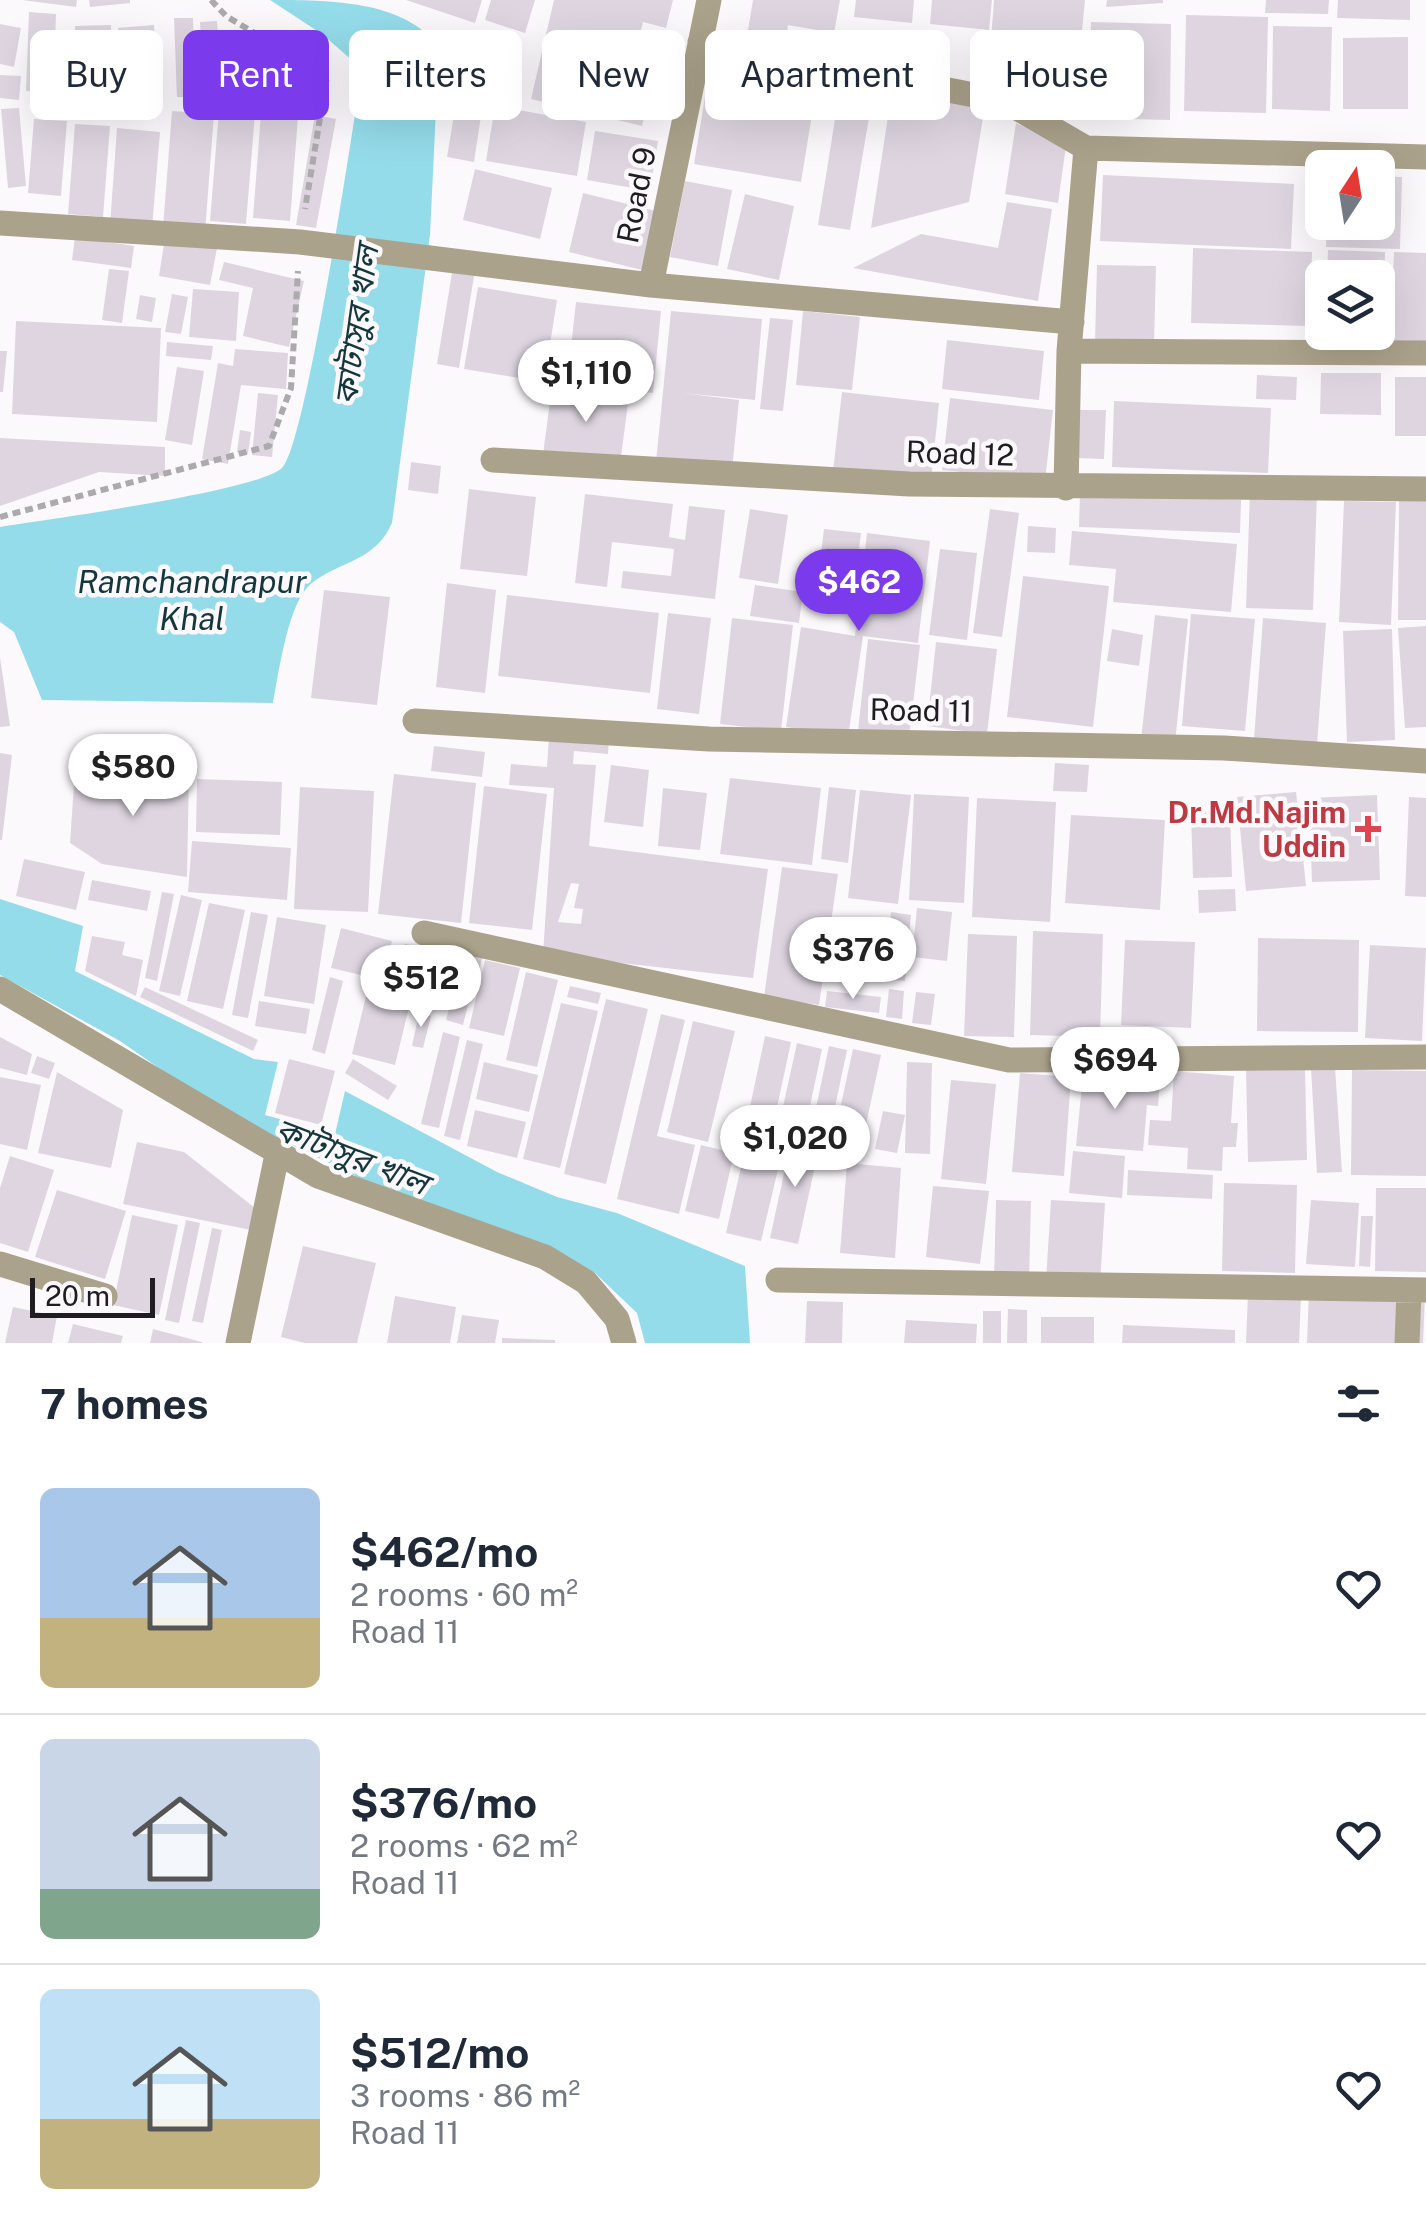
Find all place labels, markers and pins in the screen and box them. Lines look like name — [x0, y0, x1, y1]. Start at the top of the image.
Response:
pin: $1,110 — [505, 340, 667, 425]
pin: $462 — [800, 549, 918, 634]
pin: $580 — [74, 734, 192, 819]
place label: Dr.Md.Najim Uddin — [1168, 794, 1346, 864]
marker: Dr.Md.Najim Uddin — [1355, 816, 1381, 842]
pin: $376 — [794, 917, 912, 1002]
pin: $512 — [362, 945, 480, 1030]
pin: $694 — [1056, 1027, 1174, 1112]
pin: $1,020 — [714, 1105, 876, 1190]

